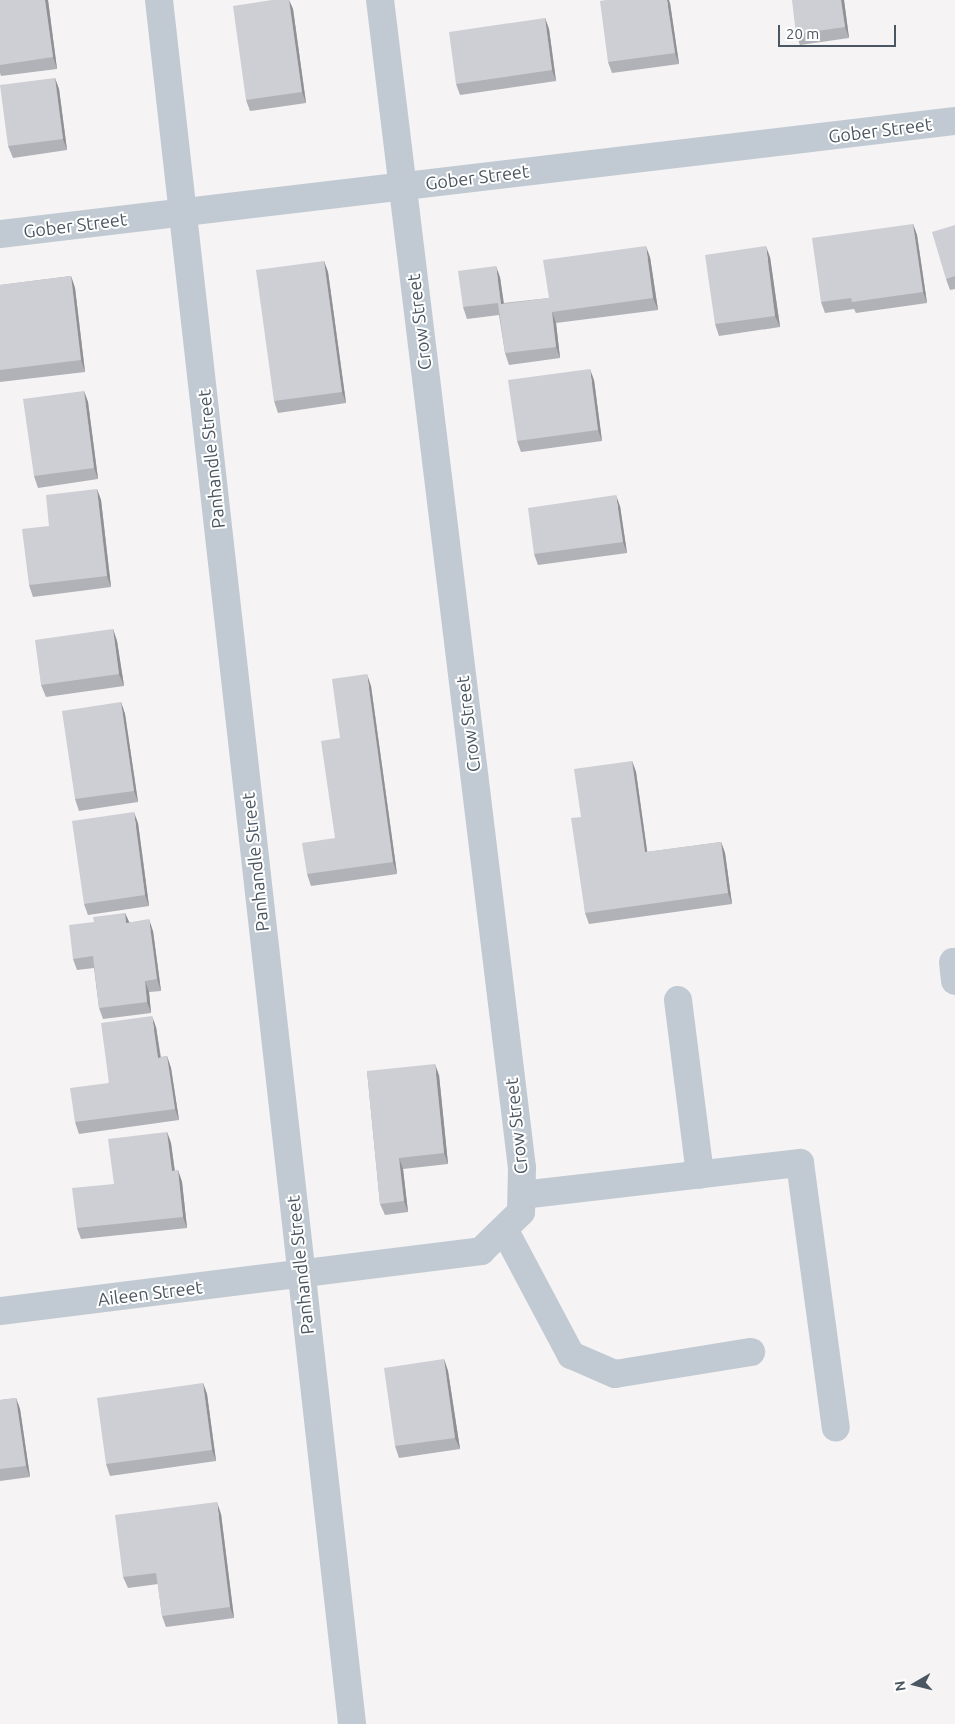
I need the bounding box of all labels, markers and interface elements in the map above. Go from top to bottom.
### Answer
scale bar [780,15,898,47]
text: 20 m [786,25,819,42]
street label: Gober Street [827,113,933,147]
street label: Gober Street [424,160,530,194]
street label: Gober Street [22,208,128,242]
street label: Crow Street [402,273,436,371]
street label: Panhandle Street [193,389,229,529]
street label: Crow Street [451,675,485,773]
street label: Panhandle Street [237,792,273,932]
street label: Crow Street [500,1077,532,1175]
street label: Panhandle Street [282,1195,318,1335]
street label: Aileen Street [96,1276,204,1310]
north arrow [890,1659,940,1709]
text: N [891,1680,909,1692]

